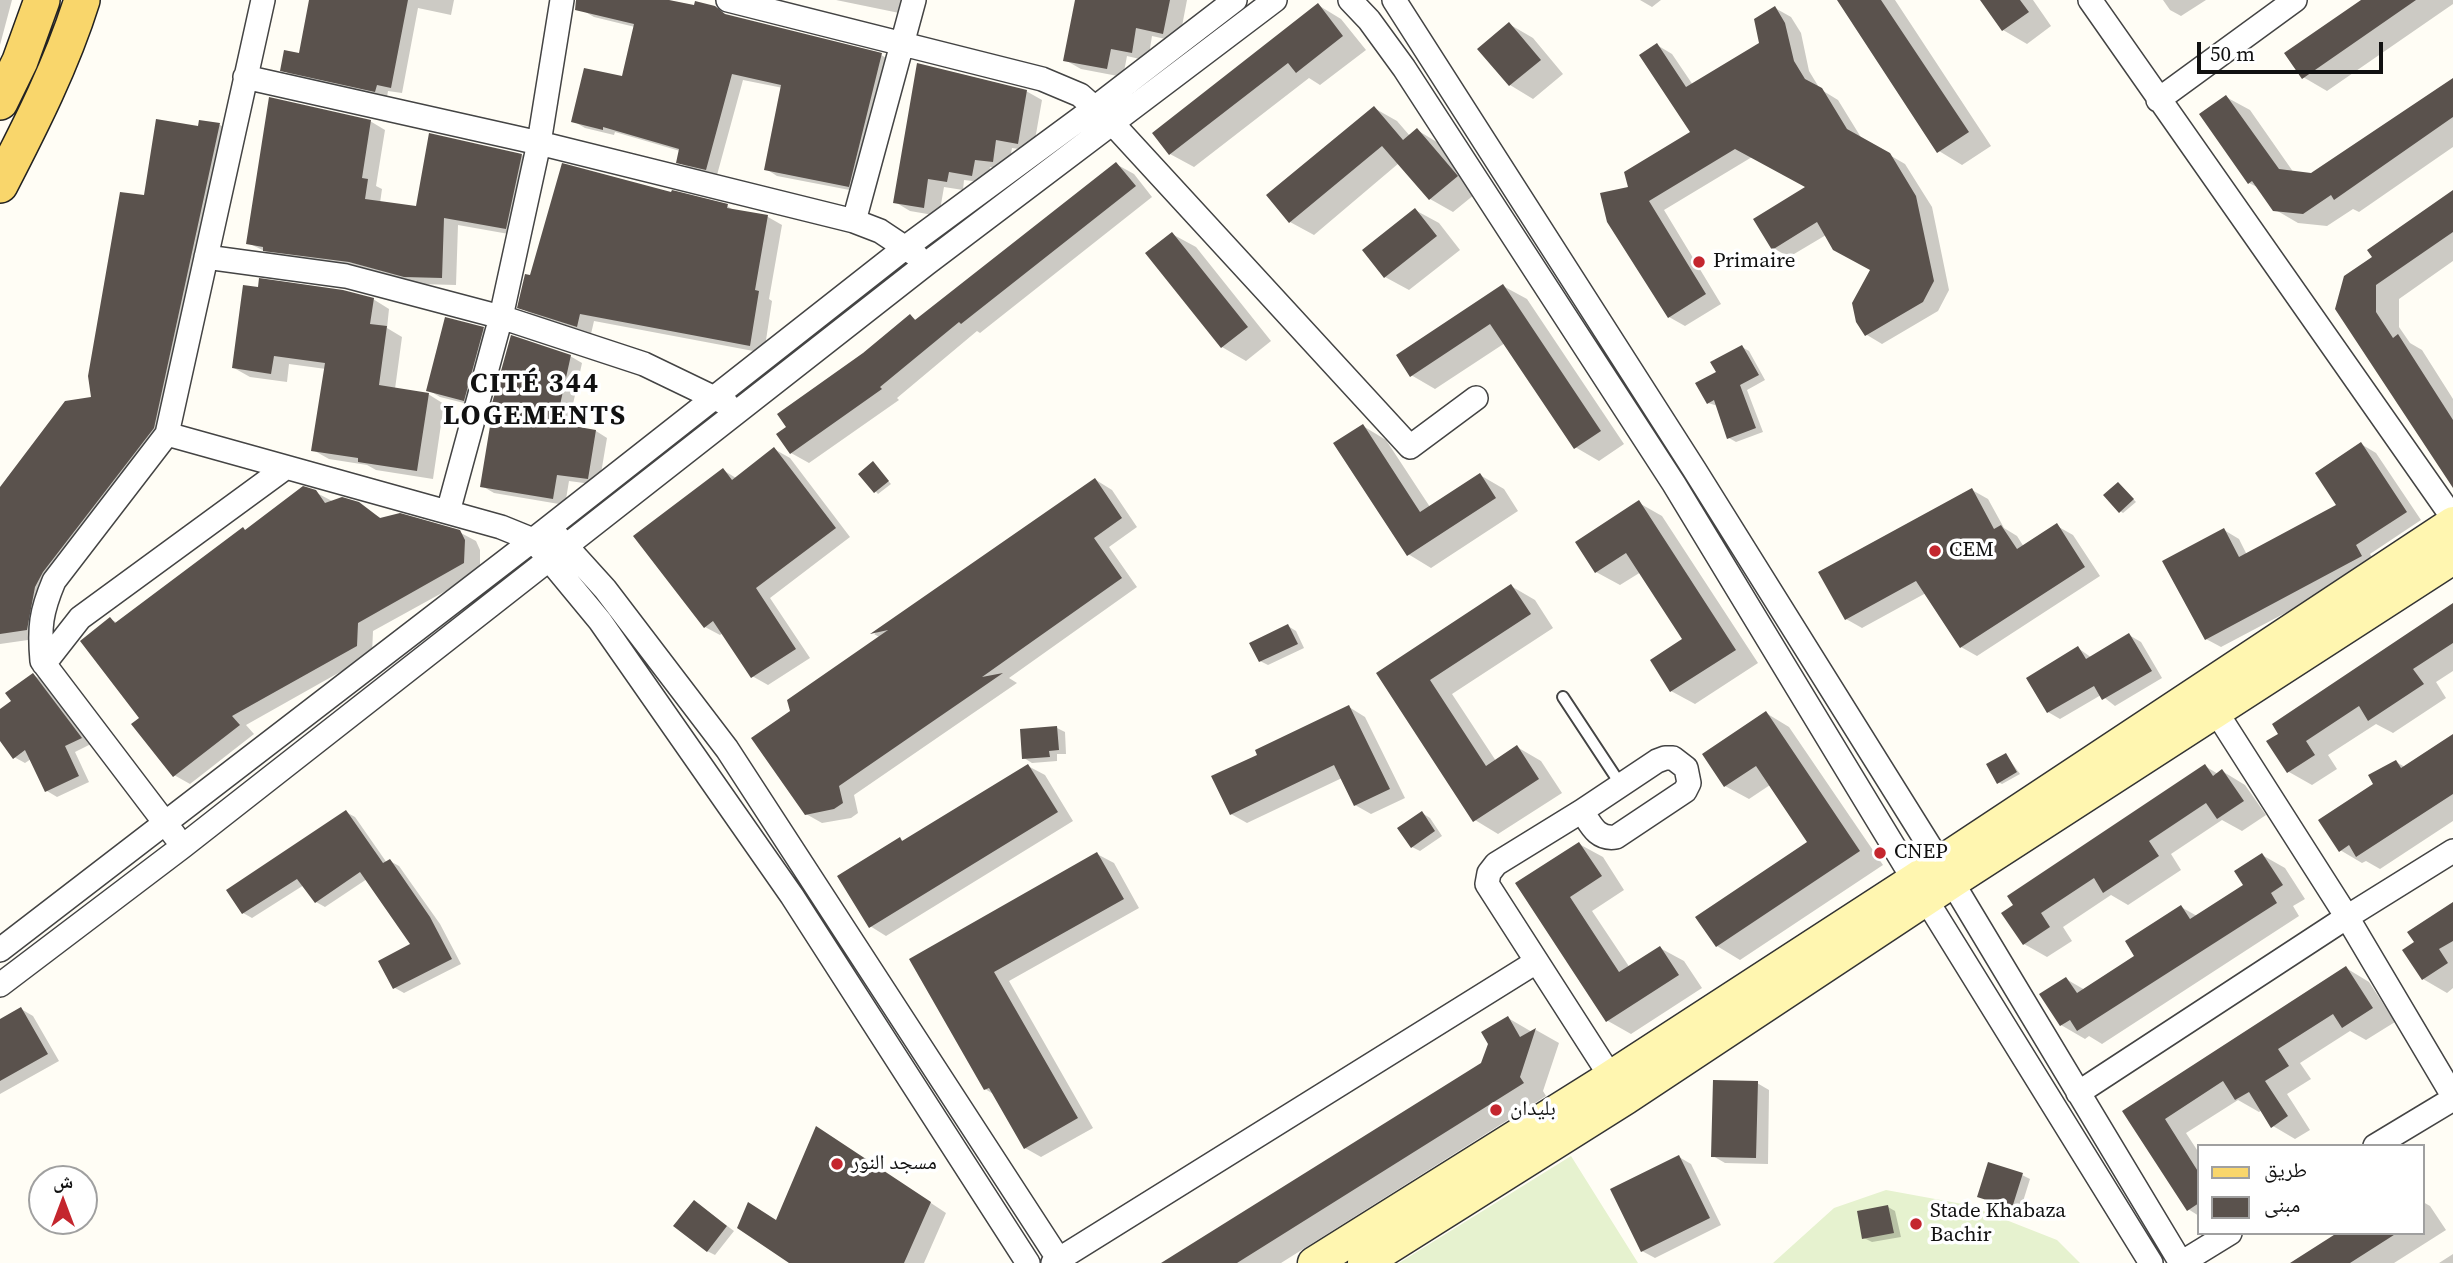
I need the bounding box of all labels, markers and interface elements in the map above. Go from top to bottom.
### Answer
scale bar [2201,28,2386,72]
text: 50 m [2210,39,2255,68]
place label: Primaire [1713,249,1796,275]
marker: Primaire [1691,254,1707,270]
district label: CITÉ 344 LOGEMENTS [444,368,626,434]
place label: CEM [1949,538,1994,564]
marker: CEM [1927,543,1943,559]
place label: CNEP [1894,840,1948,866]
marker: CNEP [1872,845,1888,861]
place label: بليدان [1510,1097,1556,1123]
marker: بليدان [1488,1102,1504,1118]
legend [2198,1144,2425,1235]
place label: مسجد النور [851,1151,937,1177]
text: طريق [2264,1155,2307,1184]
marker: مسجد النور [829,1156,845,1172]
north arrow [28,1165,98,1235]
text: ش [53,1168,73,1194]
text: مبنى [2264,1190,2300,1219]
place label: Stade Khabaza Bachir [1930,1199,2066,1249]
marker: Stade Khabaza Bachir [1908,1216,1924,1232]

